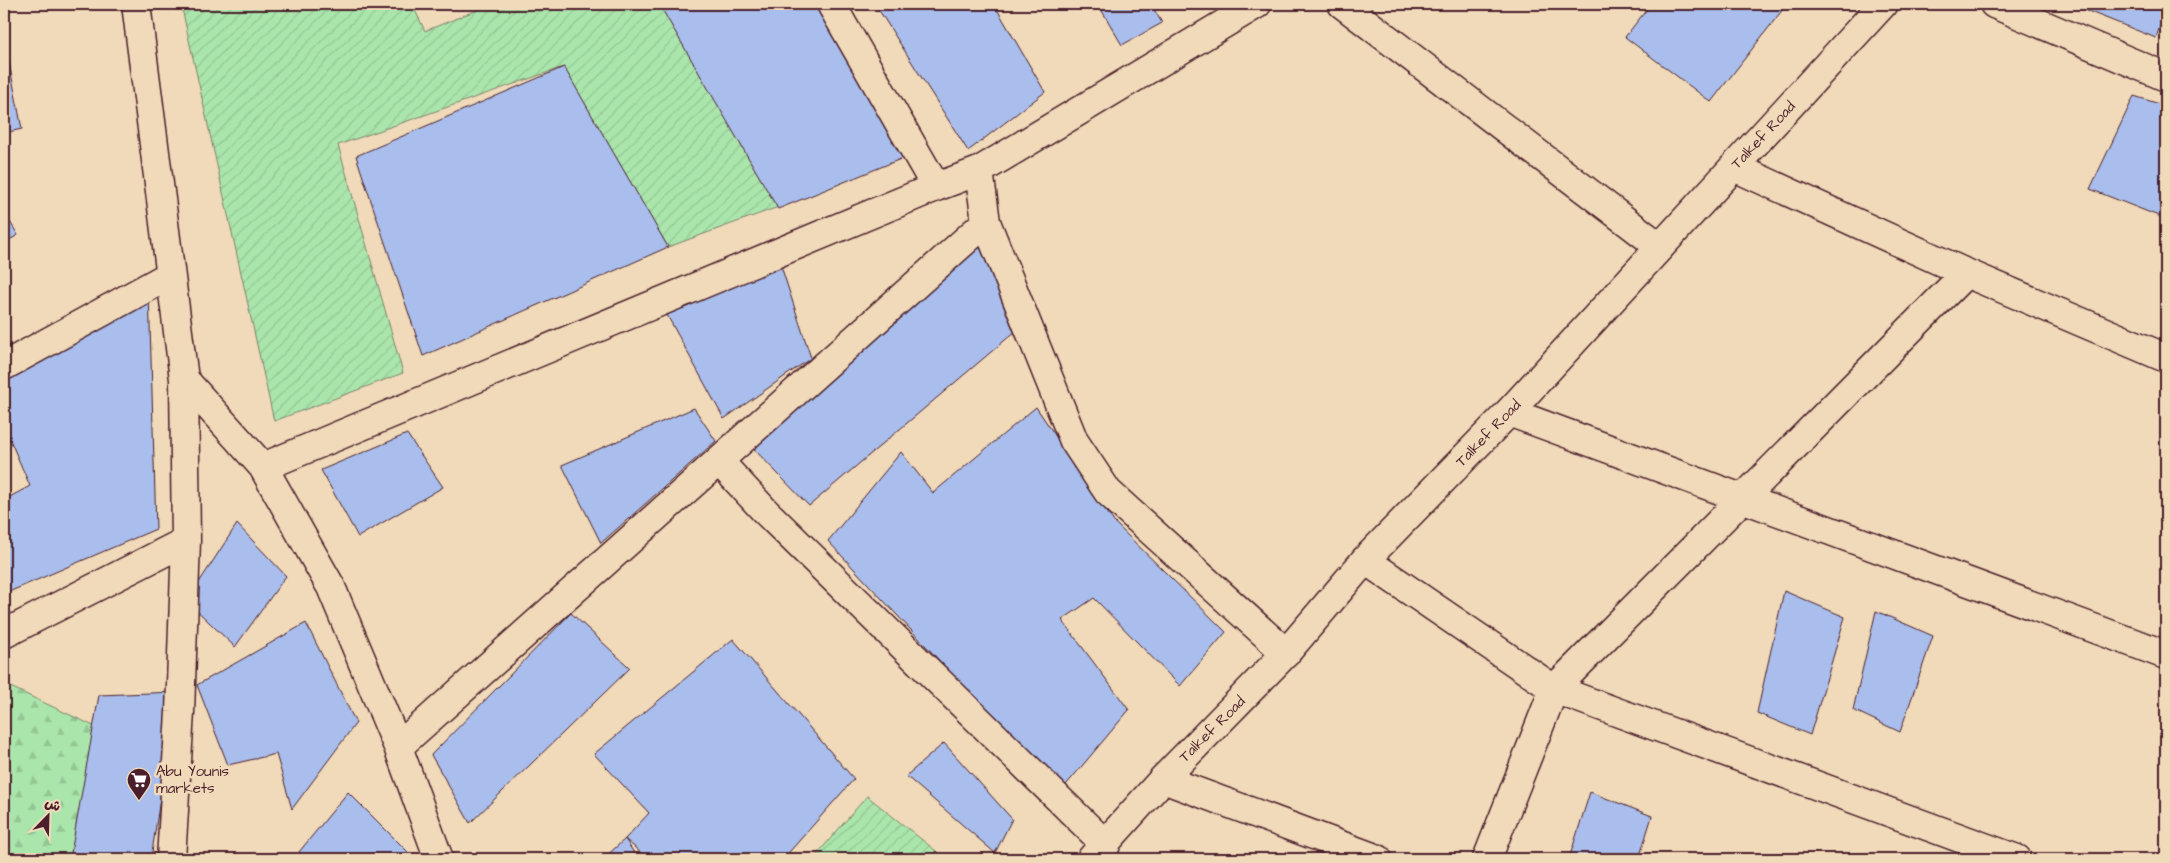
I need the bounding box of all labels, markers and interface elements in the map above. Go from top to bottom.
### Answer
street label: Talkef Road [1726,96,1801,174]
street label: Talkef Road [1451,395,1526,472]
street label: Talkef Road [1175,691,1250,767]
place label: Abu Younis markets [156,761,229,799]
supermarket icon: Abu Younis markets [126,767,152,801]
north arrow [22,790,72,840]
text: ش [42,793,64,817]

